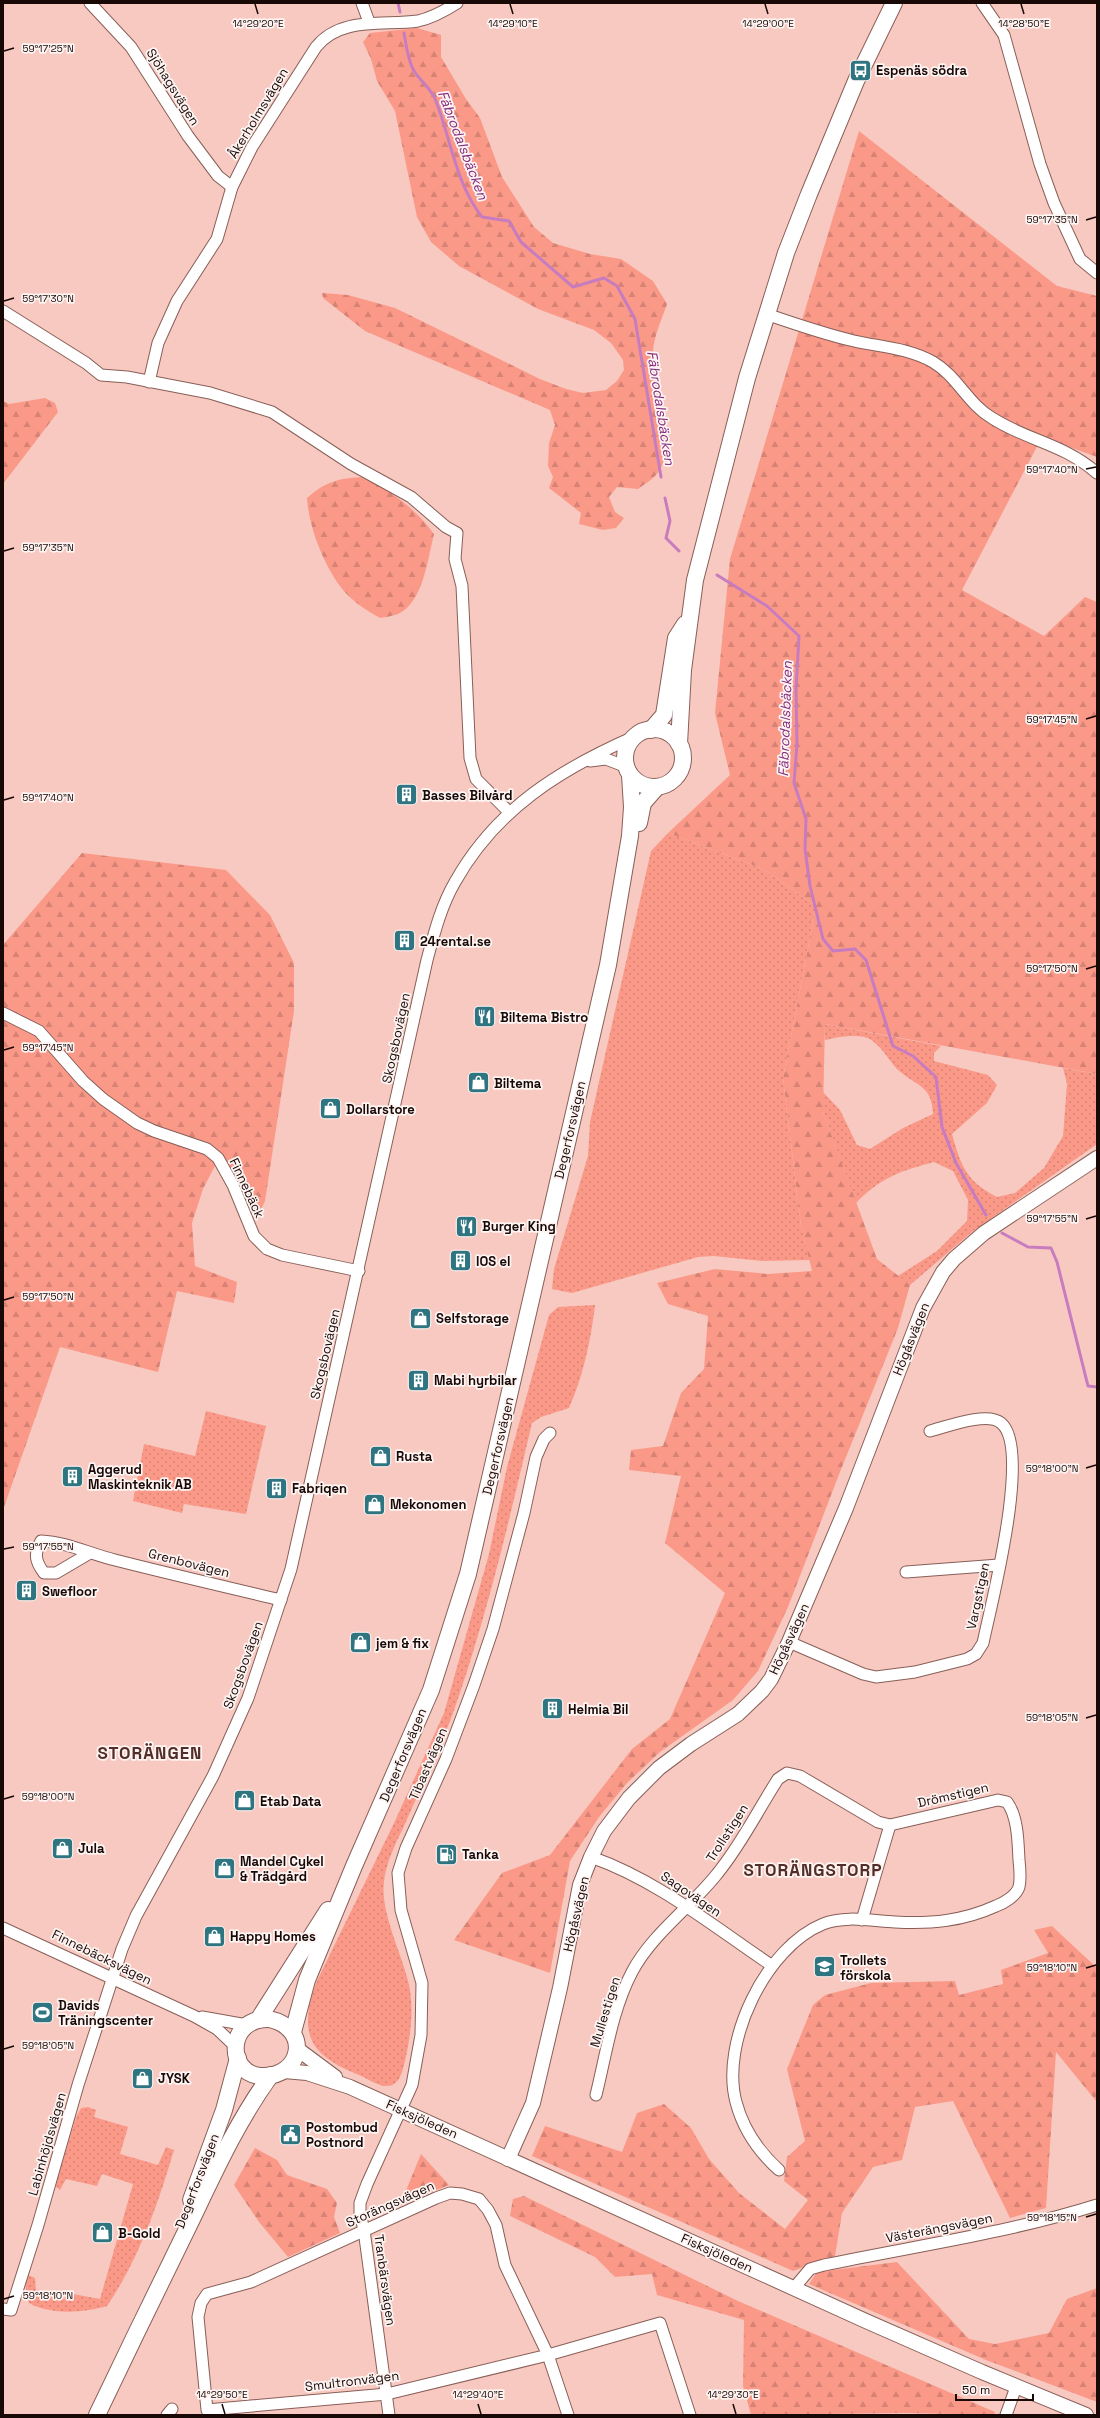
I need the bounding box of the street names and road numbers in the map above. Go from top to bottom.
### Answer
street label: Sjöhagsvägen [143,45,203,129]
street label: Åkerholmsvägen [224,65,292,161]
street label: Skogsbovägen [378,991,414,1085]
street label: Degerforsvägen [550,1079,590,1181]
street label: Finnebäck [226,1155,268,1221]
street label: Högåsvägen [889,1300,933,1378]
street label: Skogsbovägen [306,1307,344,1401]
street label: Degerforsvägen [478,1395,518,1497]
street label: Grenbovägen [147,1545,231,1581]
street label: Vargstigen [963,1561,993,1631]
street label: Högåsvägen [765,1600,813,1678]
street label: Skogsbovägen [219,1619,267,1711]
street label: Degerforsvägen [376,1706,430,1804]
street label: Tibastvägen [405,1725,451,1803]
street label: Drömstigen [916,1779,990,1811]
street label: Trollstigen [702,1801,752,1865]
street label: Sagovägen [657,1868,725,1920]
street label: Högåsvägen [559,1875,593,1953]
street label: Finnebäcksvägen [49,1926,155,1988]
street label: Mullestigen [586,1975,624,2049]
street label: Labinhöjdsvägen [24,2091,70,2197]
street label: Fisksjöleden [383,2096,461,2142]
street label: Degerforsvägen [171,2131,223,2231]
street label: Storängsvägen [343,2177,437,2231]
street label: Västerängsvägen [884,2209,994,2247]
street label: Fisksjöleden [678,2230,756,2276]
street label: Tranbärsvägen [370,2233,400,2327]
street label: Smultronvägen [304,2367,400,2395]

